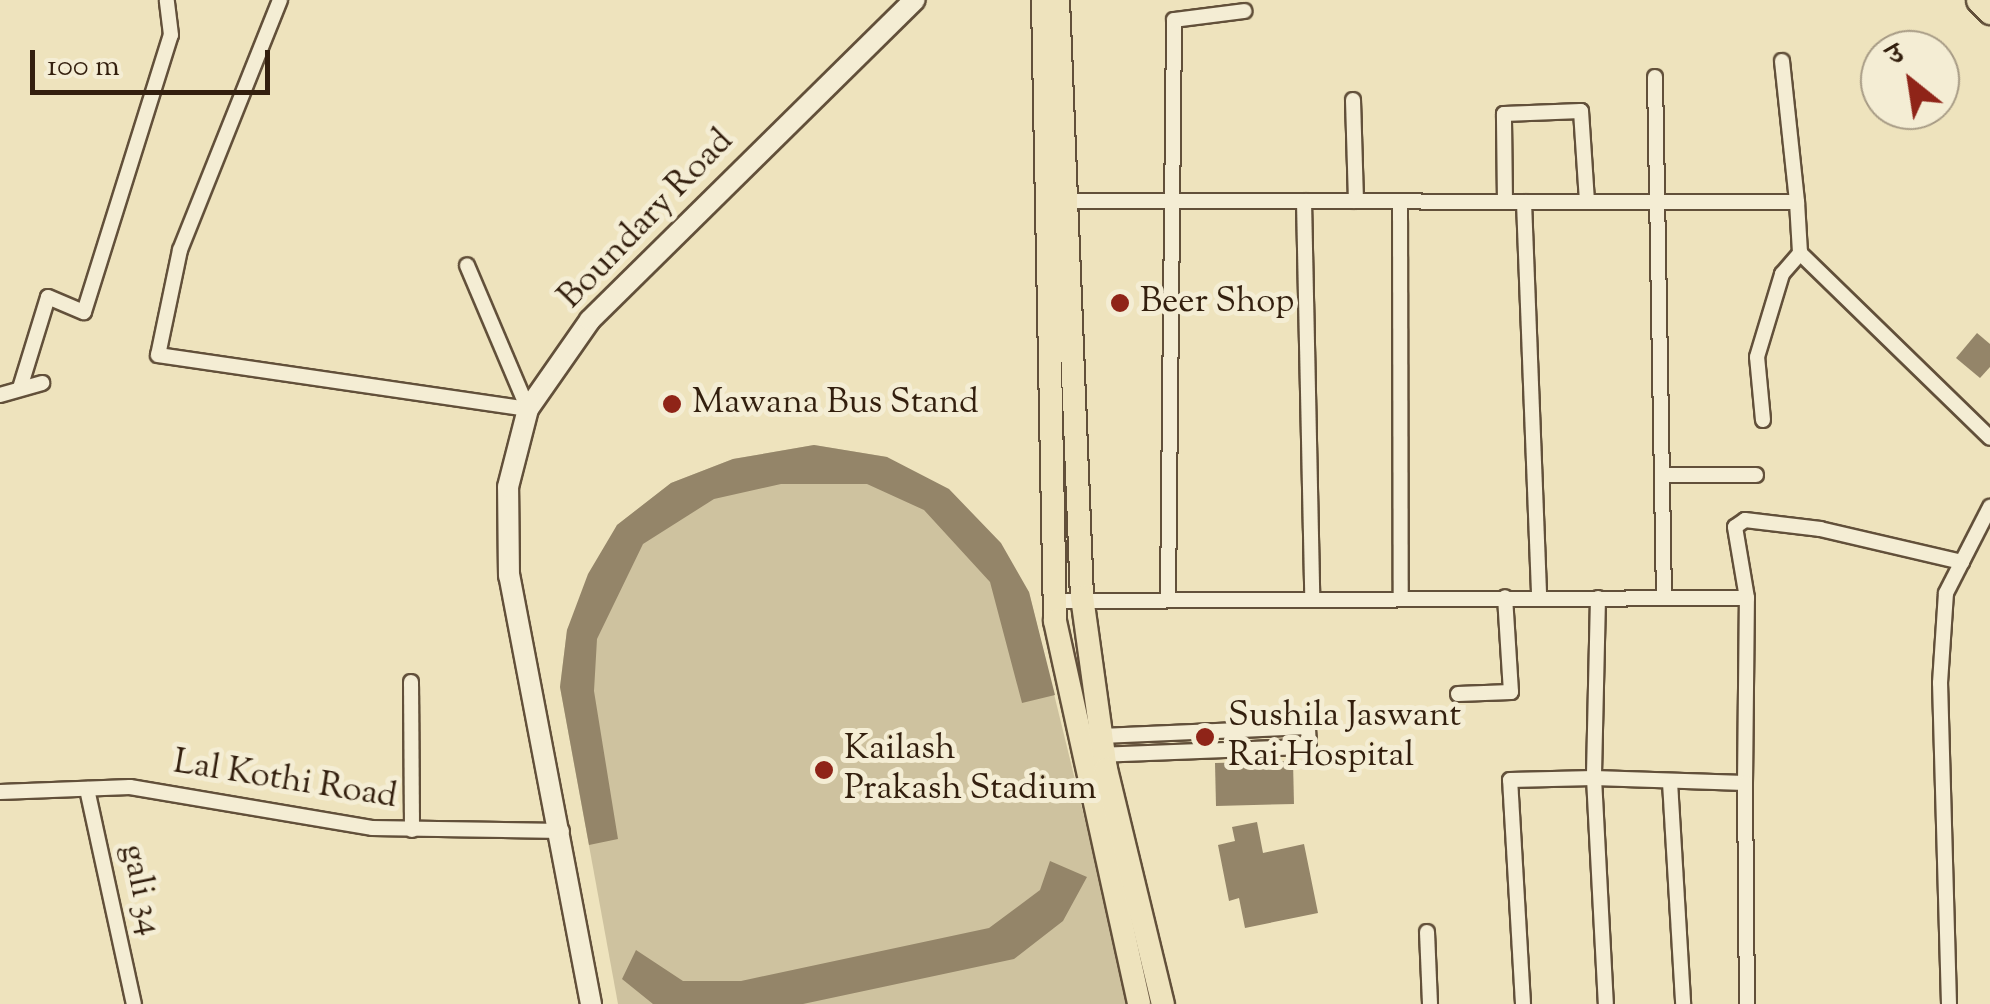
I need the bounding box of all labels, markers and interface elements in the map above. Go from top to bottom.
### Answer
scale bar [35,30,275,92]
north arrow [1860,30,1960,130]
text: उ [1880,35,1912,77]
text: 100 m [47,46,120,89]
street label: Boundary Road [551,121,743,319]
place label: Beer Shop [1140,282,1295,324]
marker: Beer Shop [1109,292,1131,314]
place label: Mawana Bus Stand [692,383,979,425]
marker: Mawana Bus Stand [661,393,683,415]
place label: Sushila Jaswant Rai Hospital [1228,696,1461,778]
marker: Sushila Jaswant Rai Hospital [1192,724,1218,750]
place label: Kailash Prakash Stadium [844,729,1097,811]
street label: Lal Kothi Road [170,743,400,819]
marker: Kailash Prakash Stadium [813,759,835,781]
street label: gali 34 [110,841,170,939]

